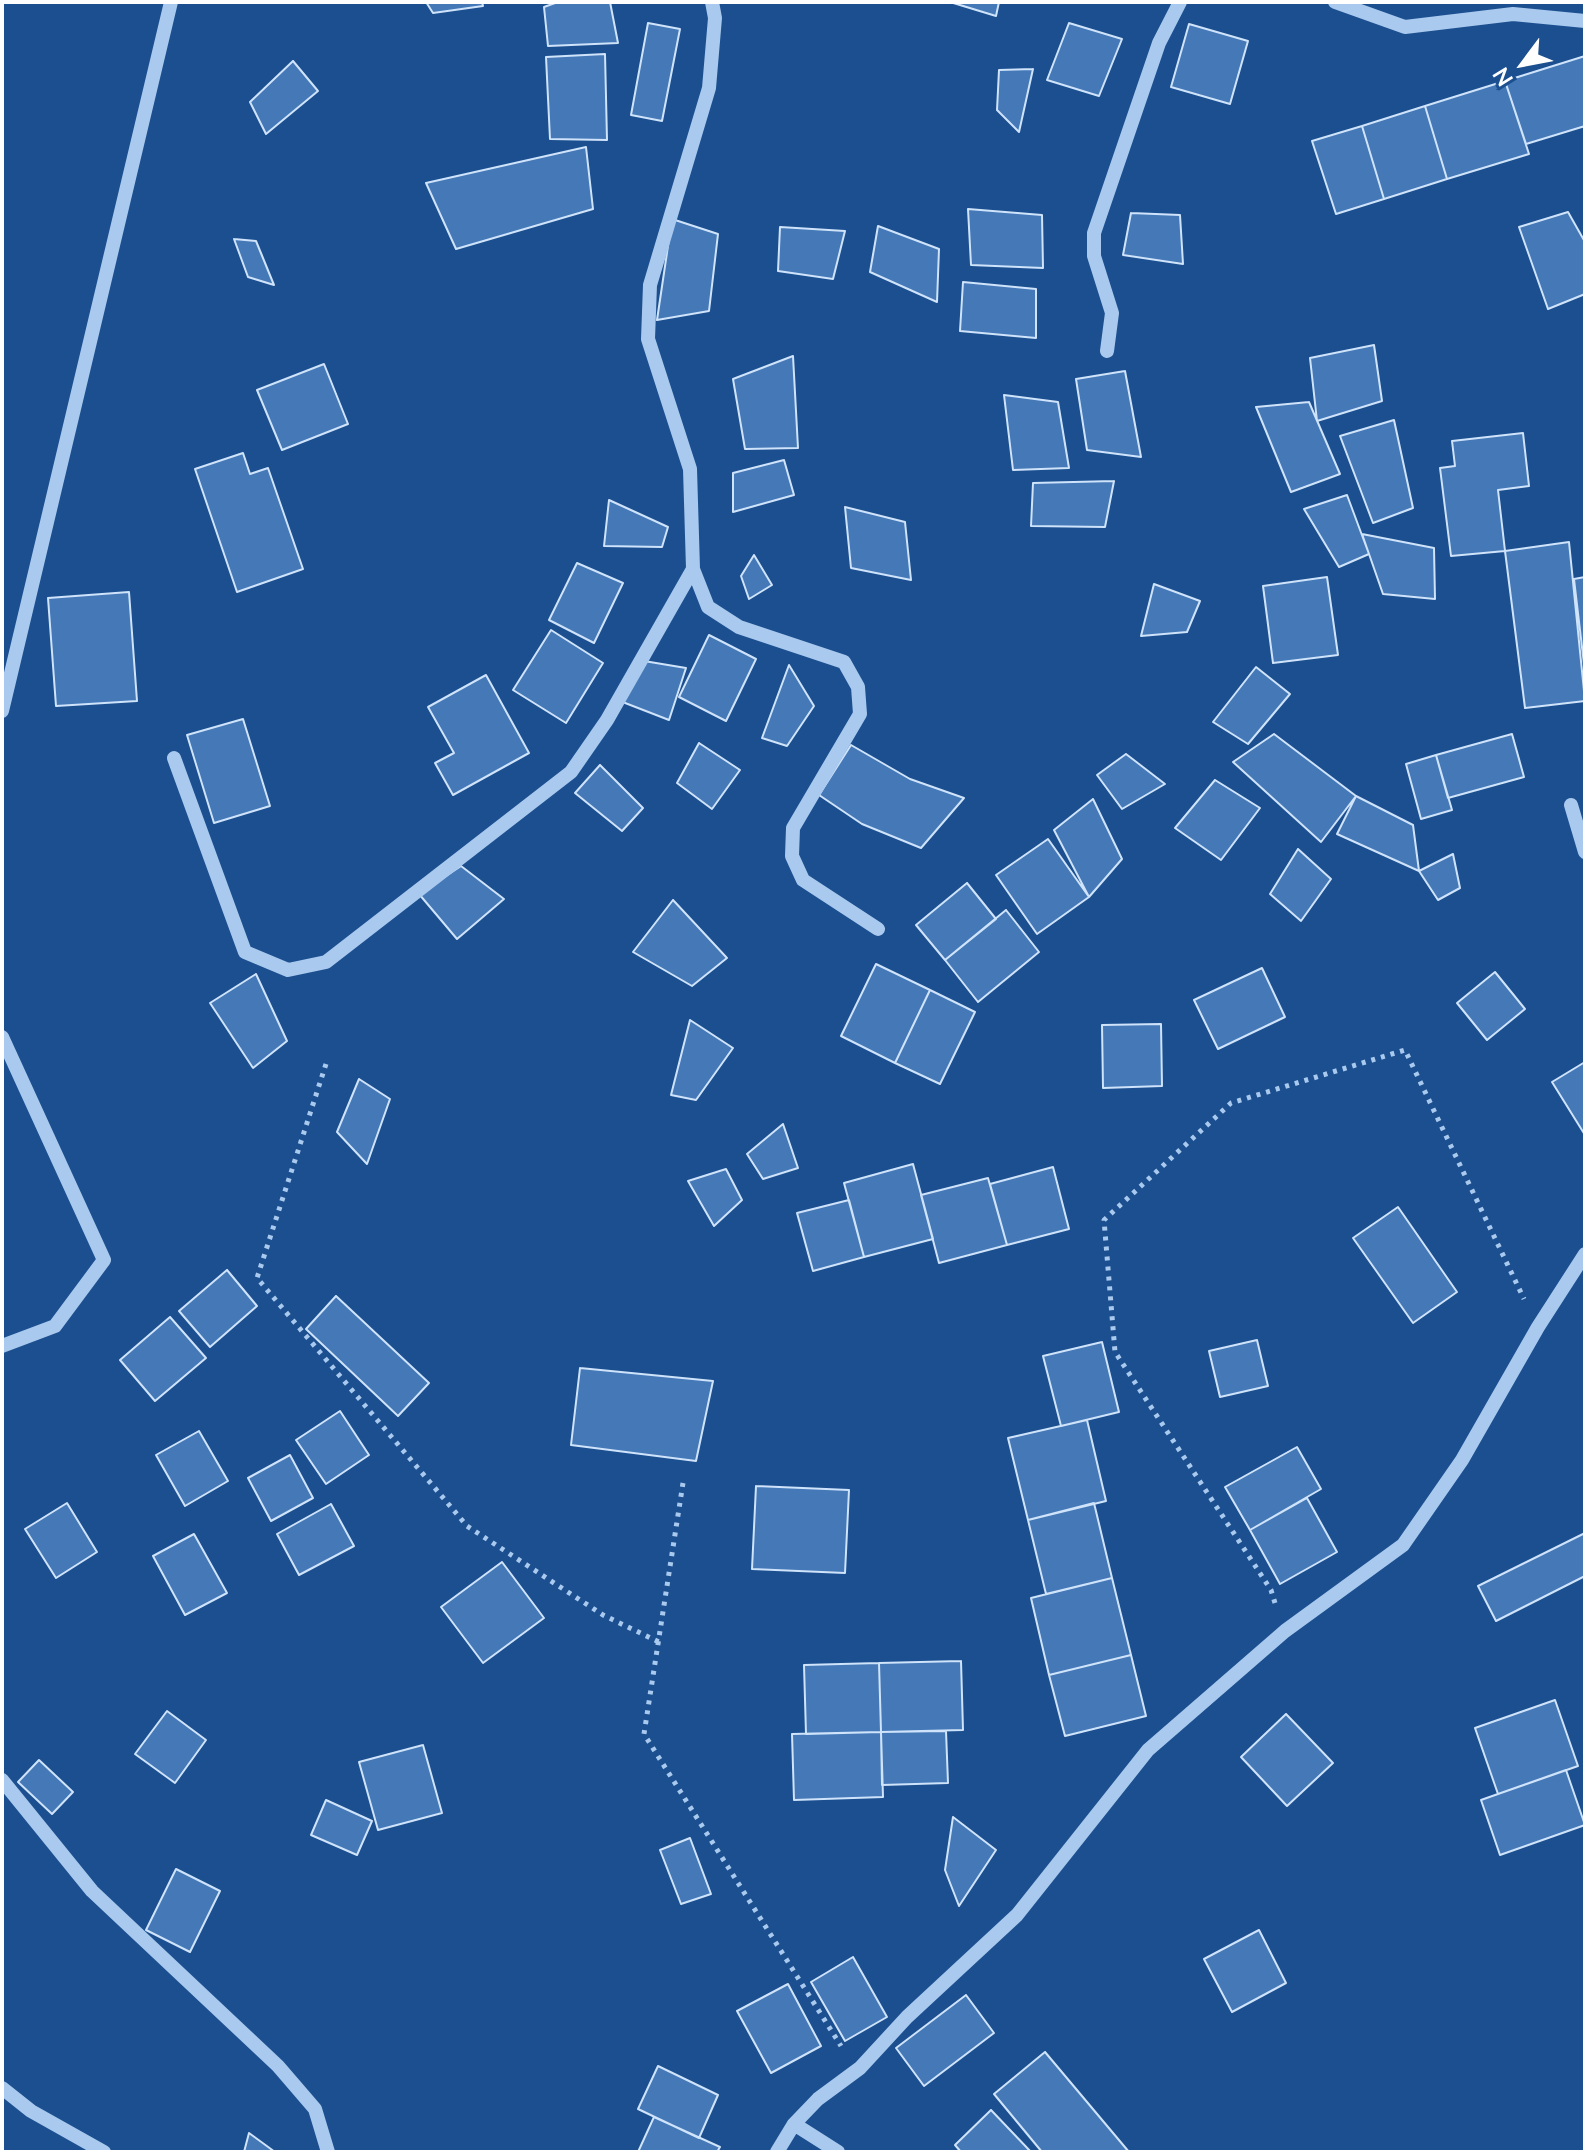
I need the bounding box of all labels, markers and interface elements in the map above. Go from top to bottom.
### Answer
north arrow [1483,24,1563,104]
text: N [1486,63,1518,91]

